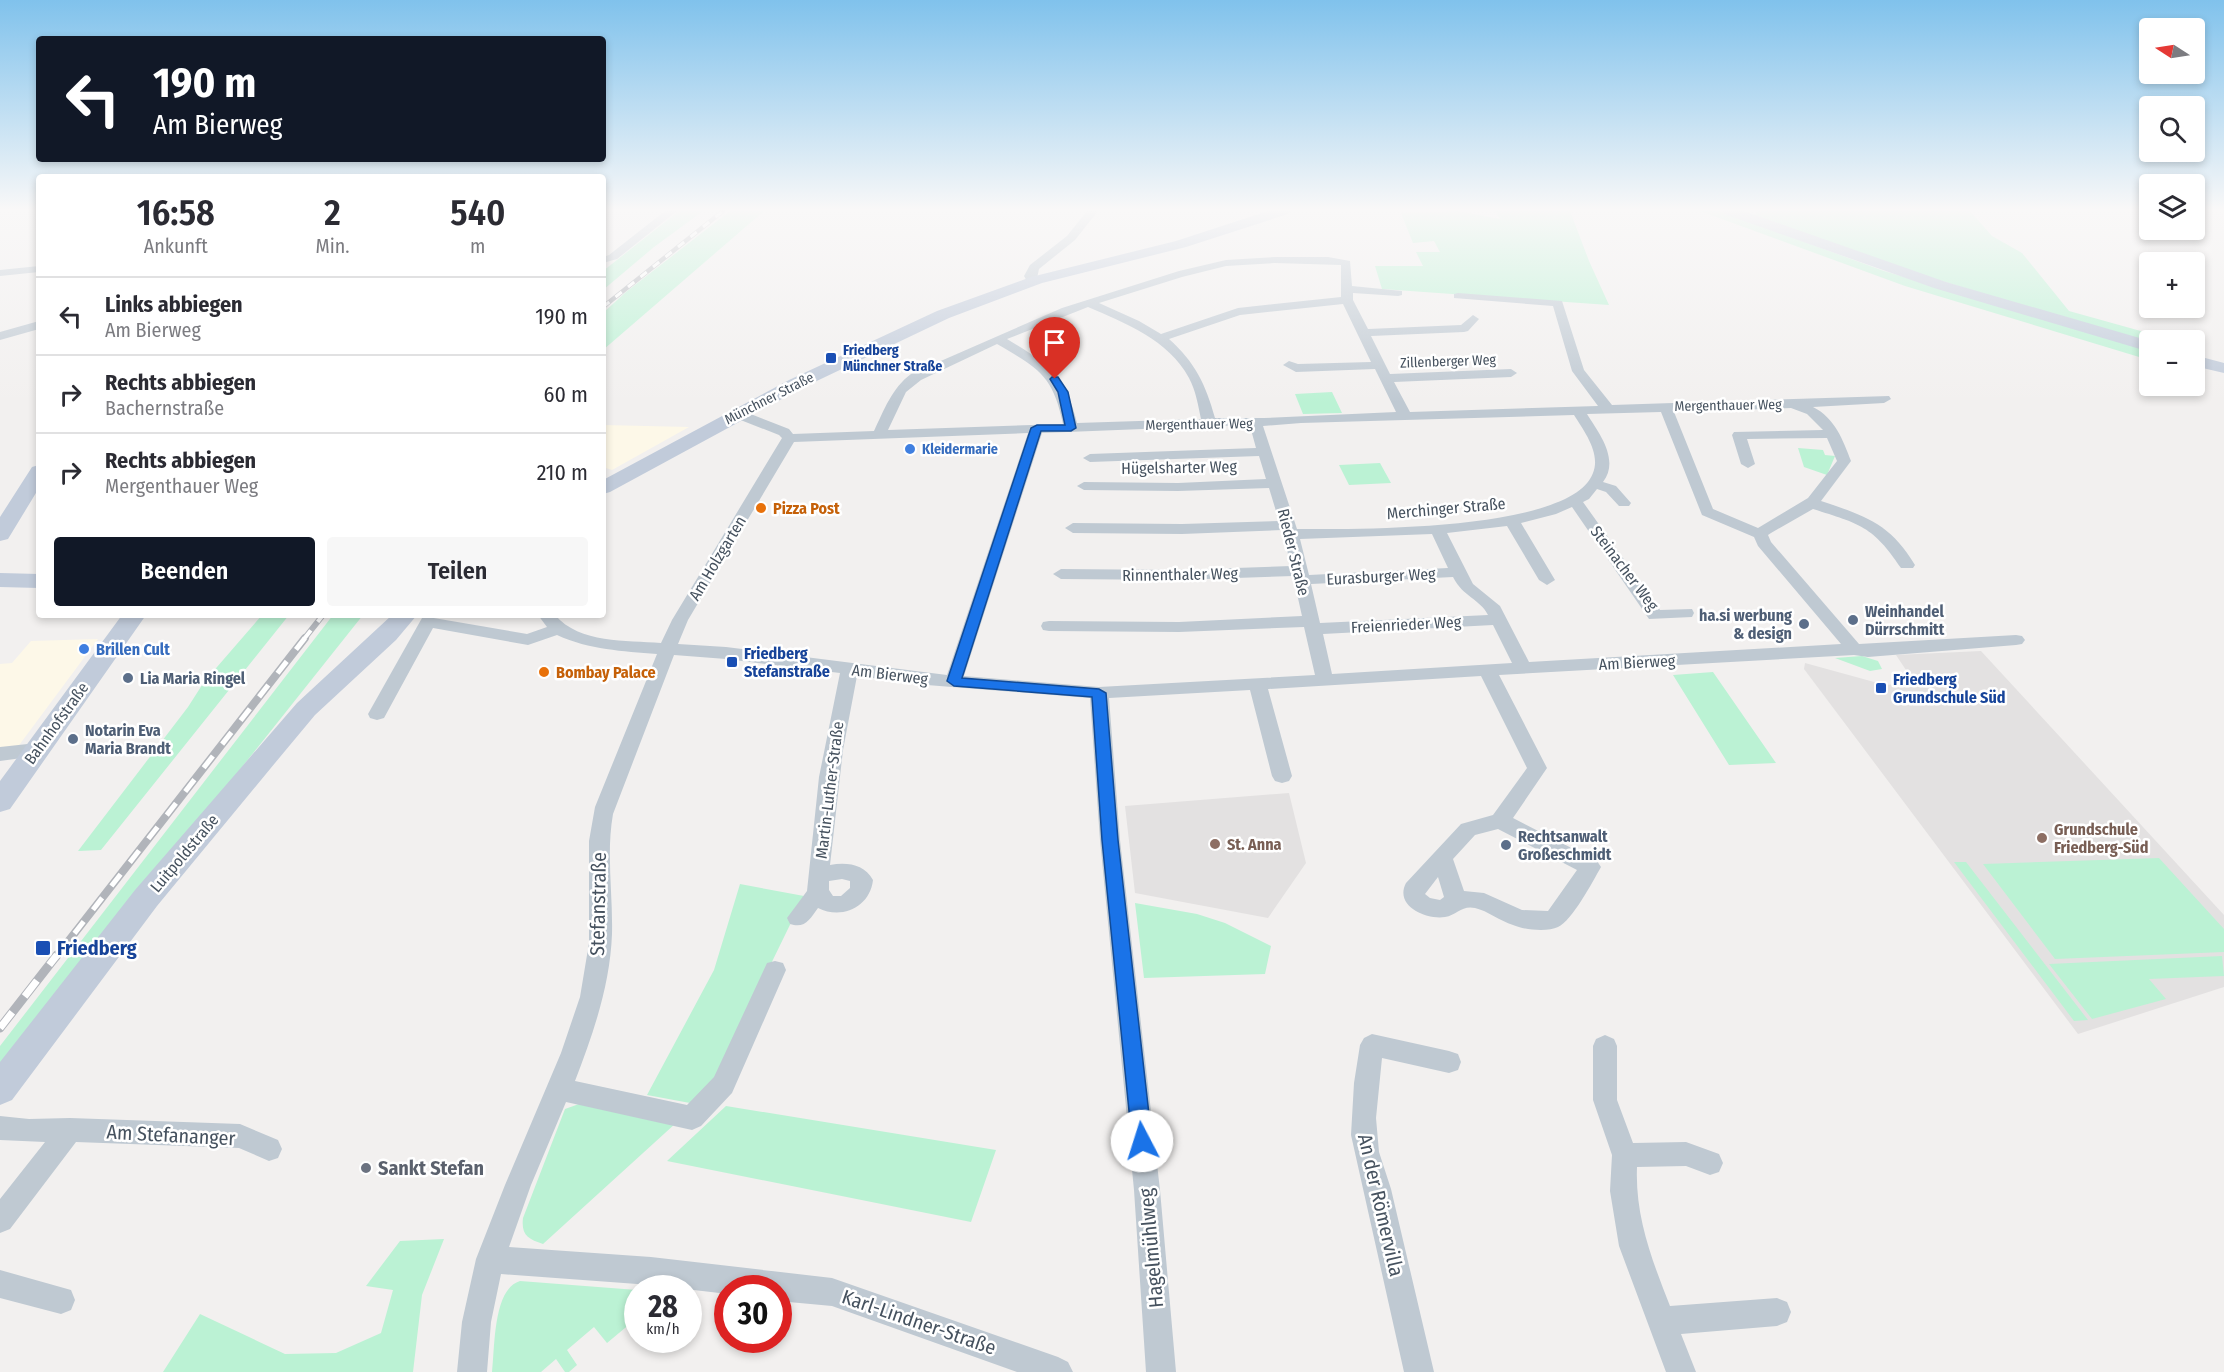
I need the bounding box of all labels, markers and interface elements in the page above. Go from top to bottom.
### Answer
north arrow [2139,18,2205,84]
map controls [2139,18,2205,396]
text: 190 m [153,58,256,108]
icon: left [54,60,132,138]
button: search [2139,96,2205,162]
text: Am Bierweg [153,109,282,141]
button: layers [2139,174,2205,240]
text: 16:58 [137,191,215,235]
text: 2 [324,191,341,235]
text: 540 [450,191,505,235]
text: Ankunft [144,234,208,258]
text: Min. [316,234,350,258]
text: m [470,234,485,258]
button: + [2139,252,2205,318]
text: Links abbiegen [105,291,243,318]
icon: left [54,300,87,333]
text: 190 m [535,303,588,330]
pin [1029,317,1080,379]
text: Am Bierweg [105,318,201,342]
icon: arrive [1038,326,1071,359]
button: − [2139,330,2205,396]
place label: Friedberg Münchner Straße [843,342,942,375]
marker: Friedberg Münchner Straße [824,351,838,365]
street label: Zillenberger Weg [1400,351,1497,372]
text: Rechts abbiegen [105,369,256,396]
street label: Münchner Straße [722,369,817,428]
icon: right [54,378,87,411]
text: 60 m [544,381,588,408]
text: Bachernstraße [105,396,224,420]
street label: Mergenthauer Weg [1674,396,1782,415]
street label: Mergenthauer Weg [1145,415,1253,434]
place label: Kleidermarie [922,441,998,458]
marker: Kleidermarie [903,442,917,456]
text: Rechts abbiegen [105,447,256,474]
icon: right [54,456,87,489]
street label: Hügelsharter Weg [1121,457,1237,478]
text: 210 m [537,459,588,486]
text: Mergenthauer Weg [105,474,258,498]
street label: Merchinger Straße [1386,494,1506,523]
place label: Pizza Post [773,499,840,518]
marker: Pizza Post [754,501,768,515]
street label: Rieder Straße [1274,507,1314,598]
street label: Am Holzgarten [685,513,750,604]
street label: Steinacher Weg [1587,522,1663,615]
button: Beenden [54,537,315,606]
button: Teilen [327,537,588,606]
street label: Rinnenthaler Weg [1122,564,1239,585]
street label: Eurasburger Weg [1326,564,1437,589]
place label: Weinhandel Dürrschmitt [1865,602,1945,639]
place label: ha.si werbung & design [1699,606,1792,643]
street label: Freienrieder Weg [1350,612,1462,637]
marker: Weinhandel Dürrschmitt [1846,613,1860,627]
marker: ha.si werbung & design [1797,617,1811,631]
place label: Brillen Cult [96,640,170,659]
marker: Brillen Cult [77,642,91,656]
place label: Friedberg Stefanstraße [744,644,830,681]
street label: Am Bierweg [1598,651,1676,674]
marker: Friedberg Stefanstraße [725,655,739,669]
street label: Am Bierweg [851,660,930,689]
place label: Bombay Palace [556,663,656,682]
marker: Bombay Palace [537,665,551,679]
place label: Lia Maria Ringel [140,669,246,688]
place label: Friedberg Grundschule Süd [1893,670,2005,707]
marker: Lia Maria Ringel [121,671,135,685]
street label: Bahnhofstraße [20,679,93,768]
marker: Friedberg Grundschule Süd [1874,681,1888,695]
street label: Martin-Luther-Straße [812,720,847,860]
place label: Notarin Eva Maria Brandt [85,721,171,758]
marker: Notarin Eva Maria Brandt [66,732,80,746]
street label: Luitpoldstraße [146,811,222,896]
place label: Grundschule Friedberg-Süd [2054,820,2148,857]
place label: Rechtsanwalt Großeschmidt [1518,827,1612,864]
marker: Grundschule Friedberg-Süd [2035,831,2049,845]
place label: St. Anna [1227,835,1282,854]
marker: St. Anna [1208,837,1222,851]
marker: Rechtsanwalt Großeschmidt [1499,838,1513,852]
street label: Stefanstraße [585,852,611,956]
place label: Friedberg [57,936,137,960]
marker: Friedberg [34,939,52,957]
position arrow [1110,1109,1174,1173]
street label: Am Stefananger [106,1120,236,1150]
street label: An der Römervilla [1353,1131,1409,1279]
place label: Sankt Stefan [378,1156,484,1180]
marker: Sankt Stefan [359,1161,373,1175]
street label: Hagelmühlweg [1134,1187,1168,1309]
speed limit sign: 30 [714,1275,792,1353]
street label: Karl-Lindner-Straße [839,1284,999,1360]
text: 28 [648,1289,678,1325]
text: km/h [646,1320,680,1338]

